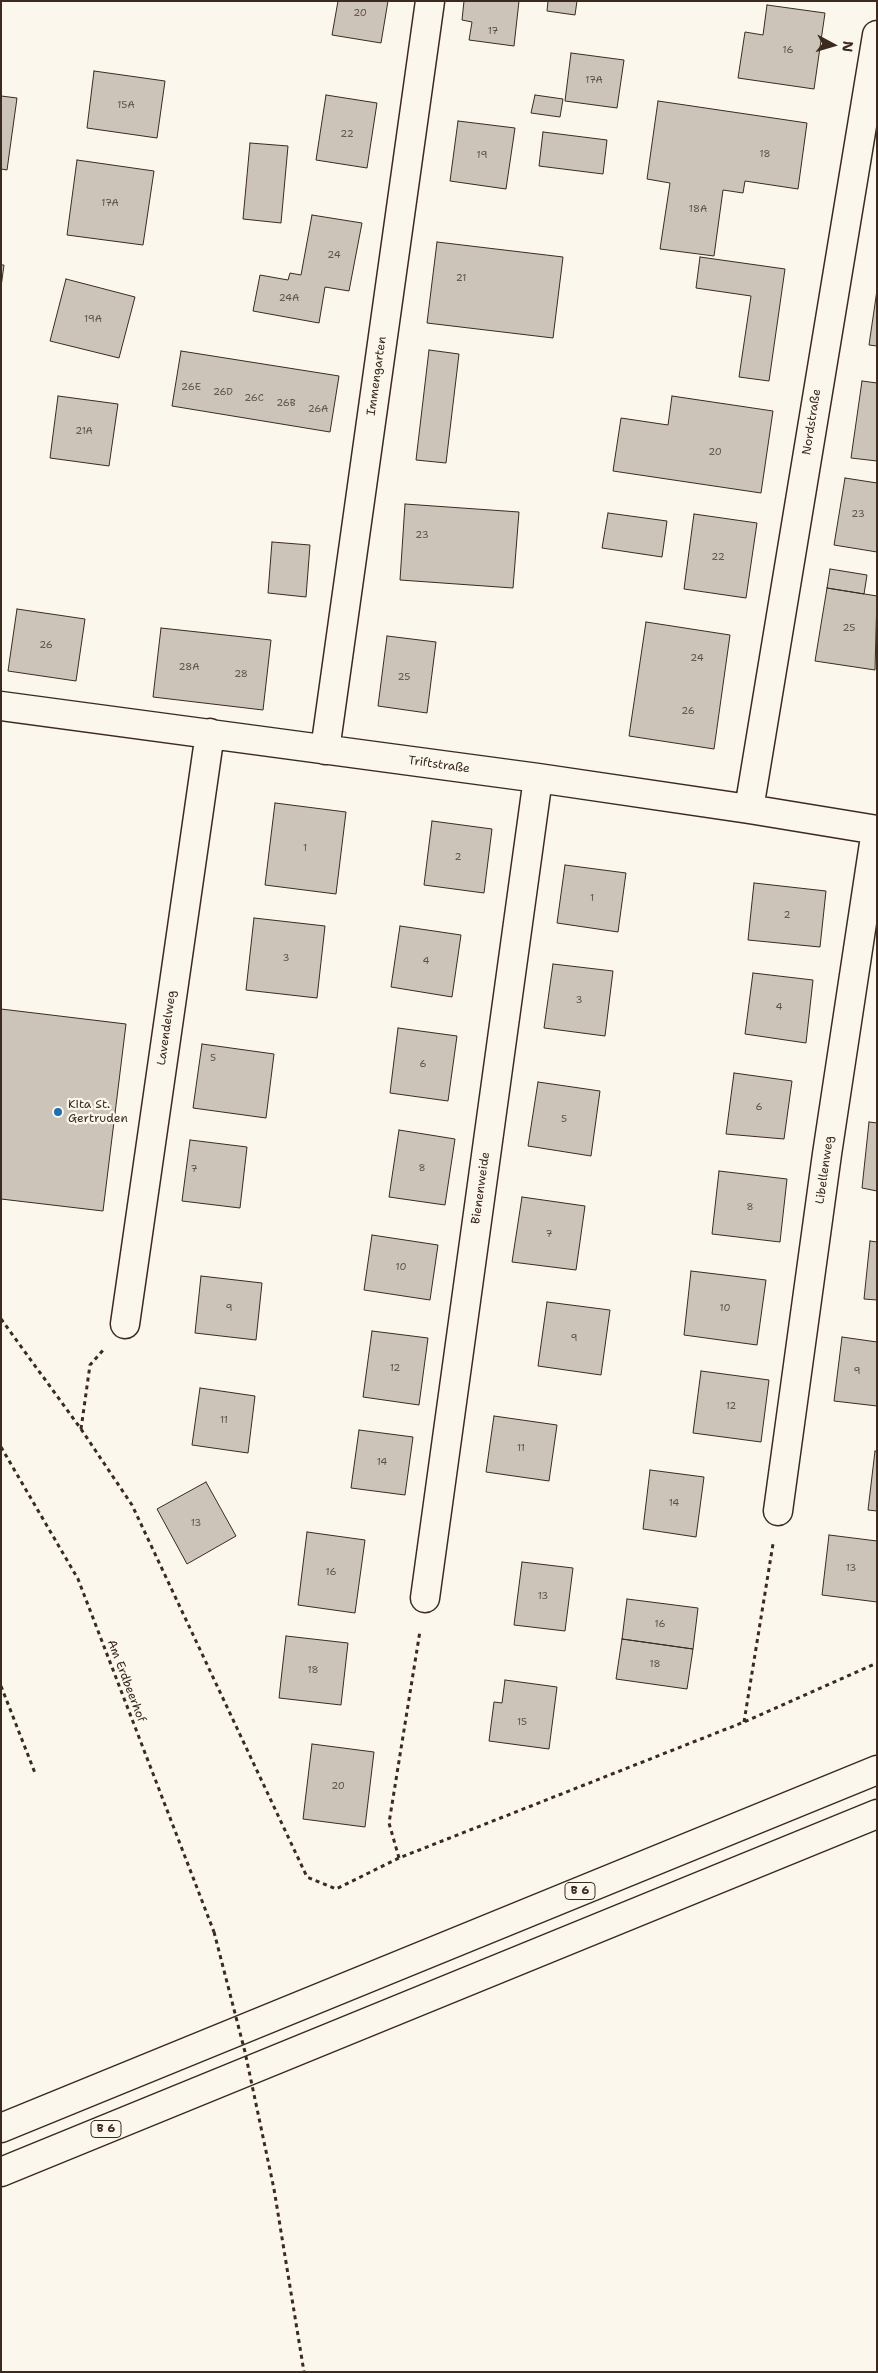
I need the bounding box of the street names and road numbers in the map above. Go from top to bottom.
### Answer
street label: Immengarten [364,336,390,416]
street label: Nordstraße [800,388,824,456]
street label: Triftstraße [407,754,471,776]
street label: Lavendelweg [155,990,179,1066]
street label: Libellenweg [813,1135,837,1205]
street label: Bienenweide [469,1151,493,1225]
street label: Am Erdbeerhof [104,1638,148,1724]
road number: B 6 [565,1882,595,1900]
road number: B 6 [91,2120,121,2138]

